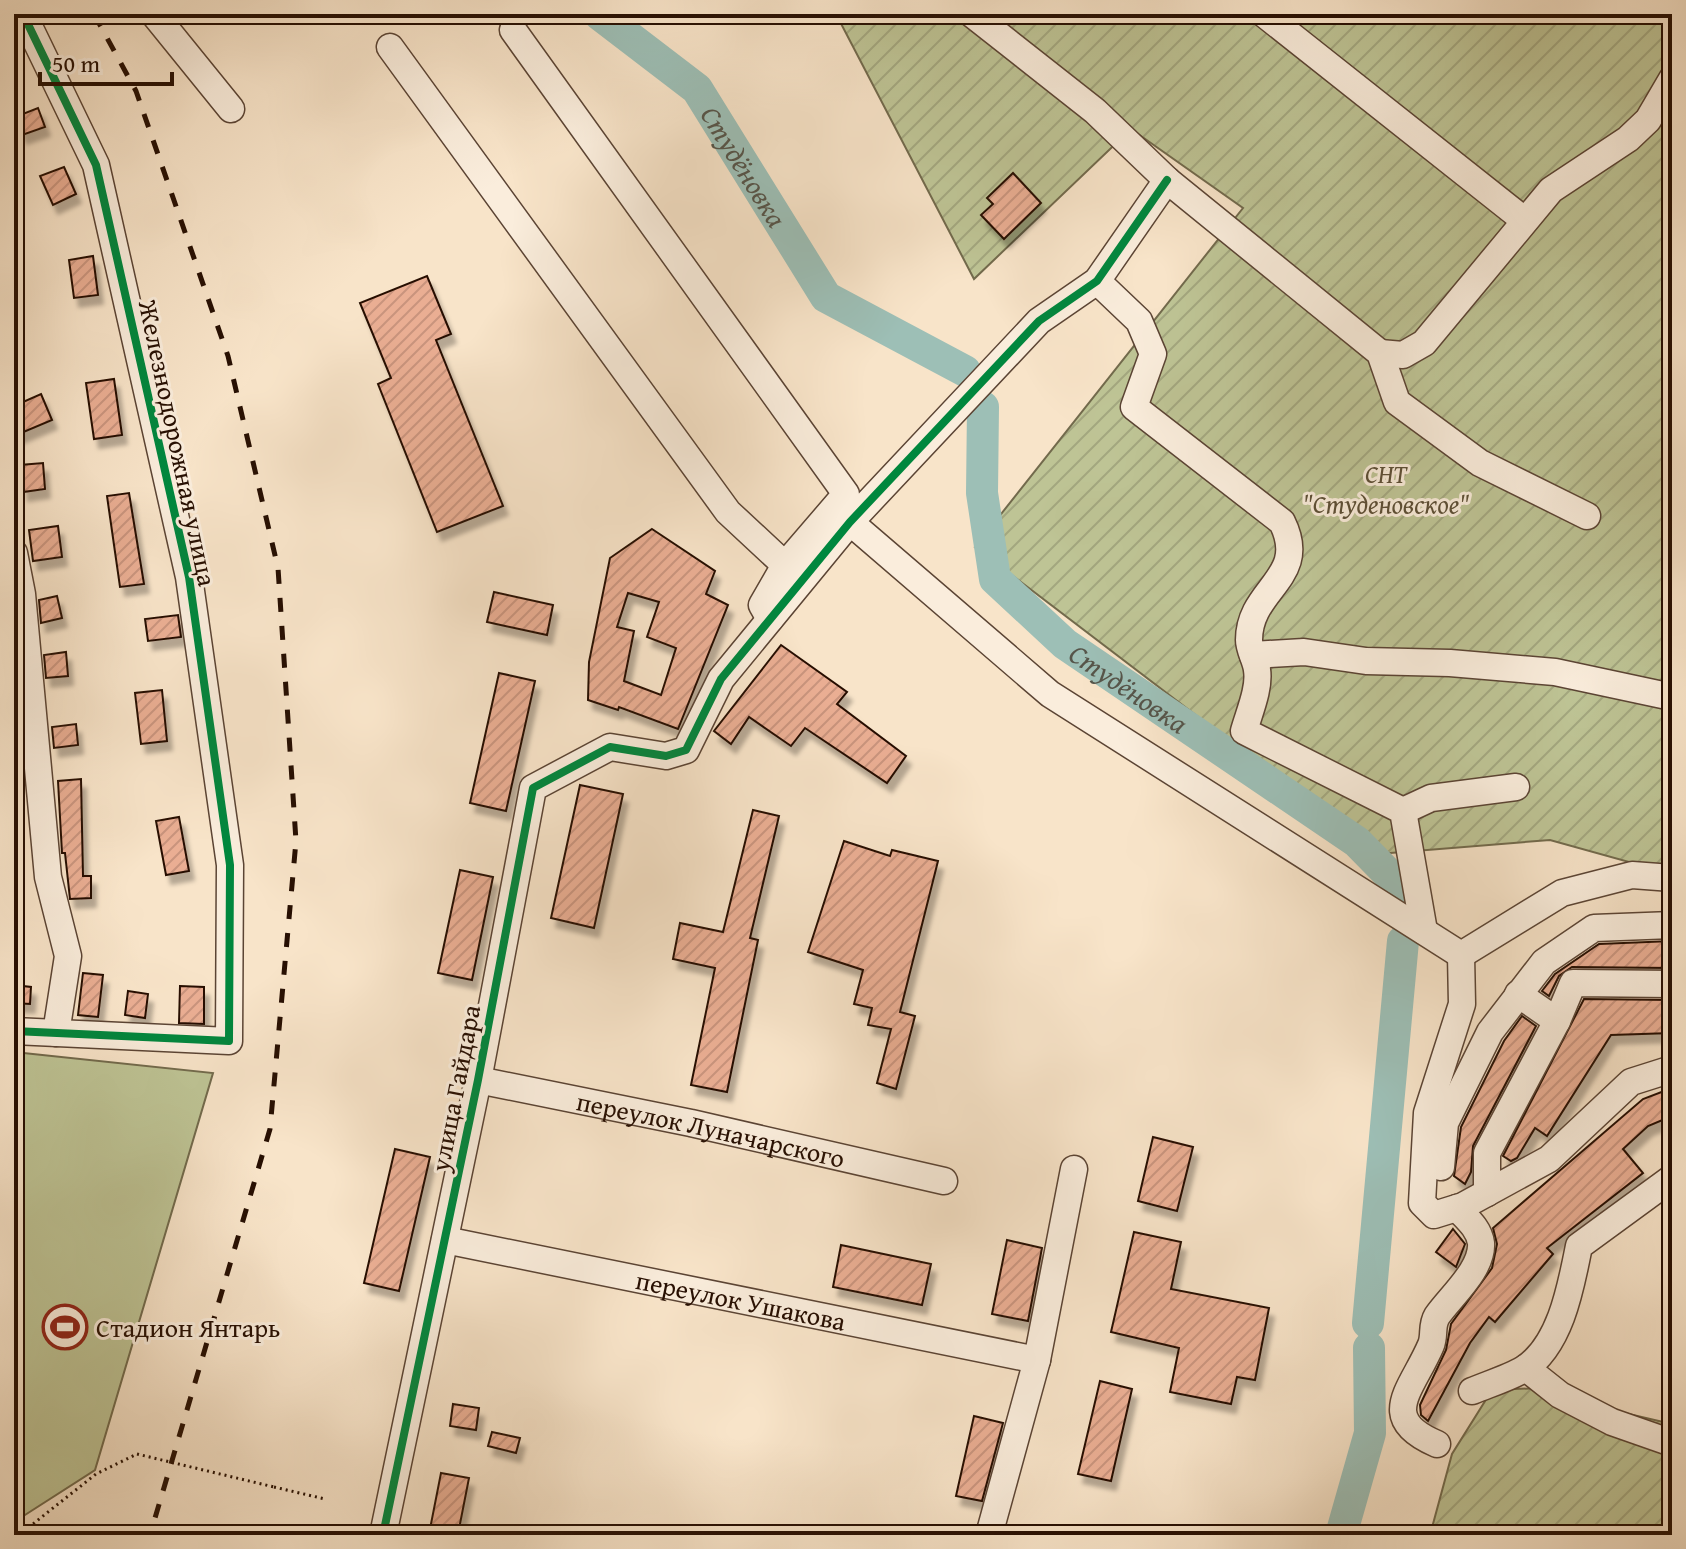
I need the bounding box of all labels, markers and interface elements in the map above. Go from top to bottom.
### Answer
scale bar [40,36,172,86]
text: 50 m [52,46,100,81]
water label: Студёновка [692,97,798,235]
street label: Железнодорожная улица [128,295,228,590]
park label: СНТ "Студеновское" [1302,454,1470,523]
water label: Студёновка [1061,632,1197,743]
street label: улица Гайдара [420,1001,490,1176]
street label: переулок Луначарского [573,1081,849,1177]
street label: переулок Ушакова [633,1260,850,1340]
sports icon: Стадион Янтарь [41,1303,89,1351]
place label: Стадион Янтарь [96,1308,280,1347]

